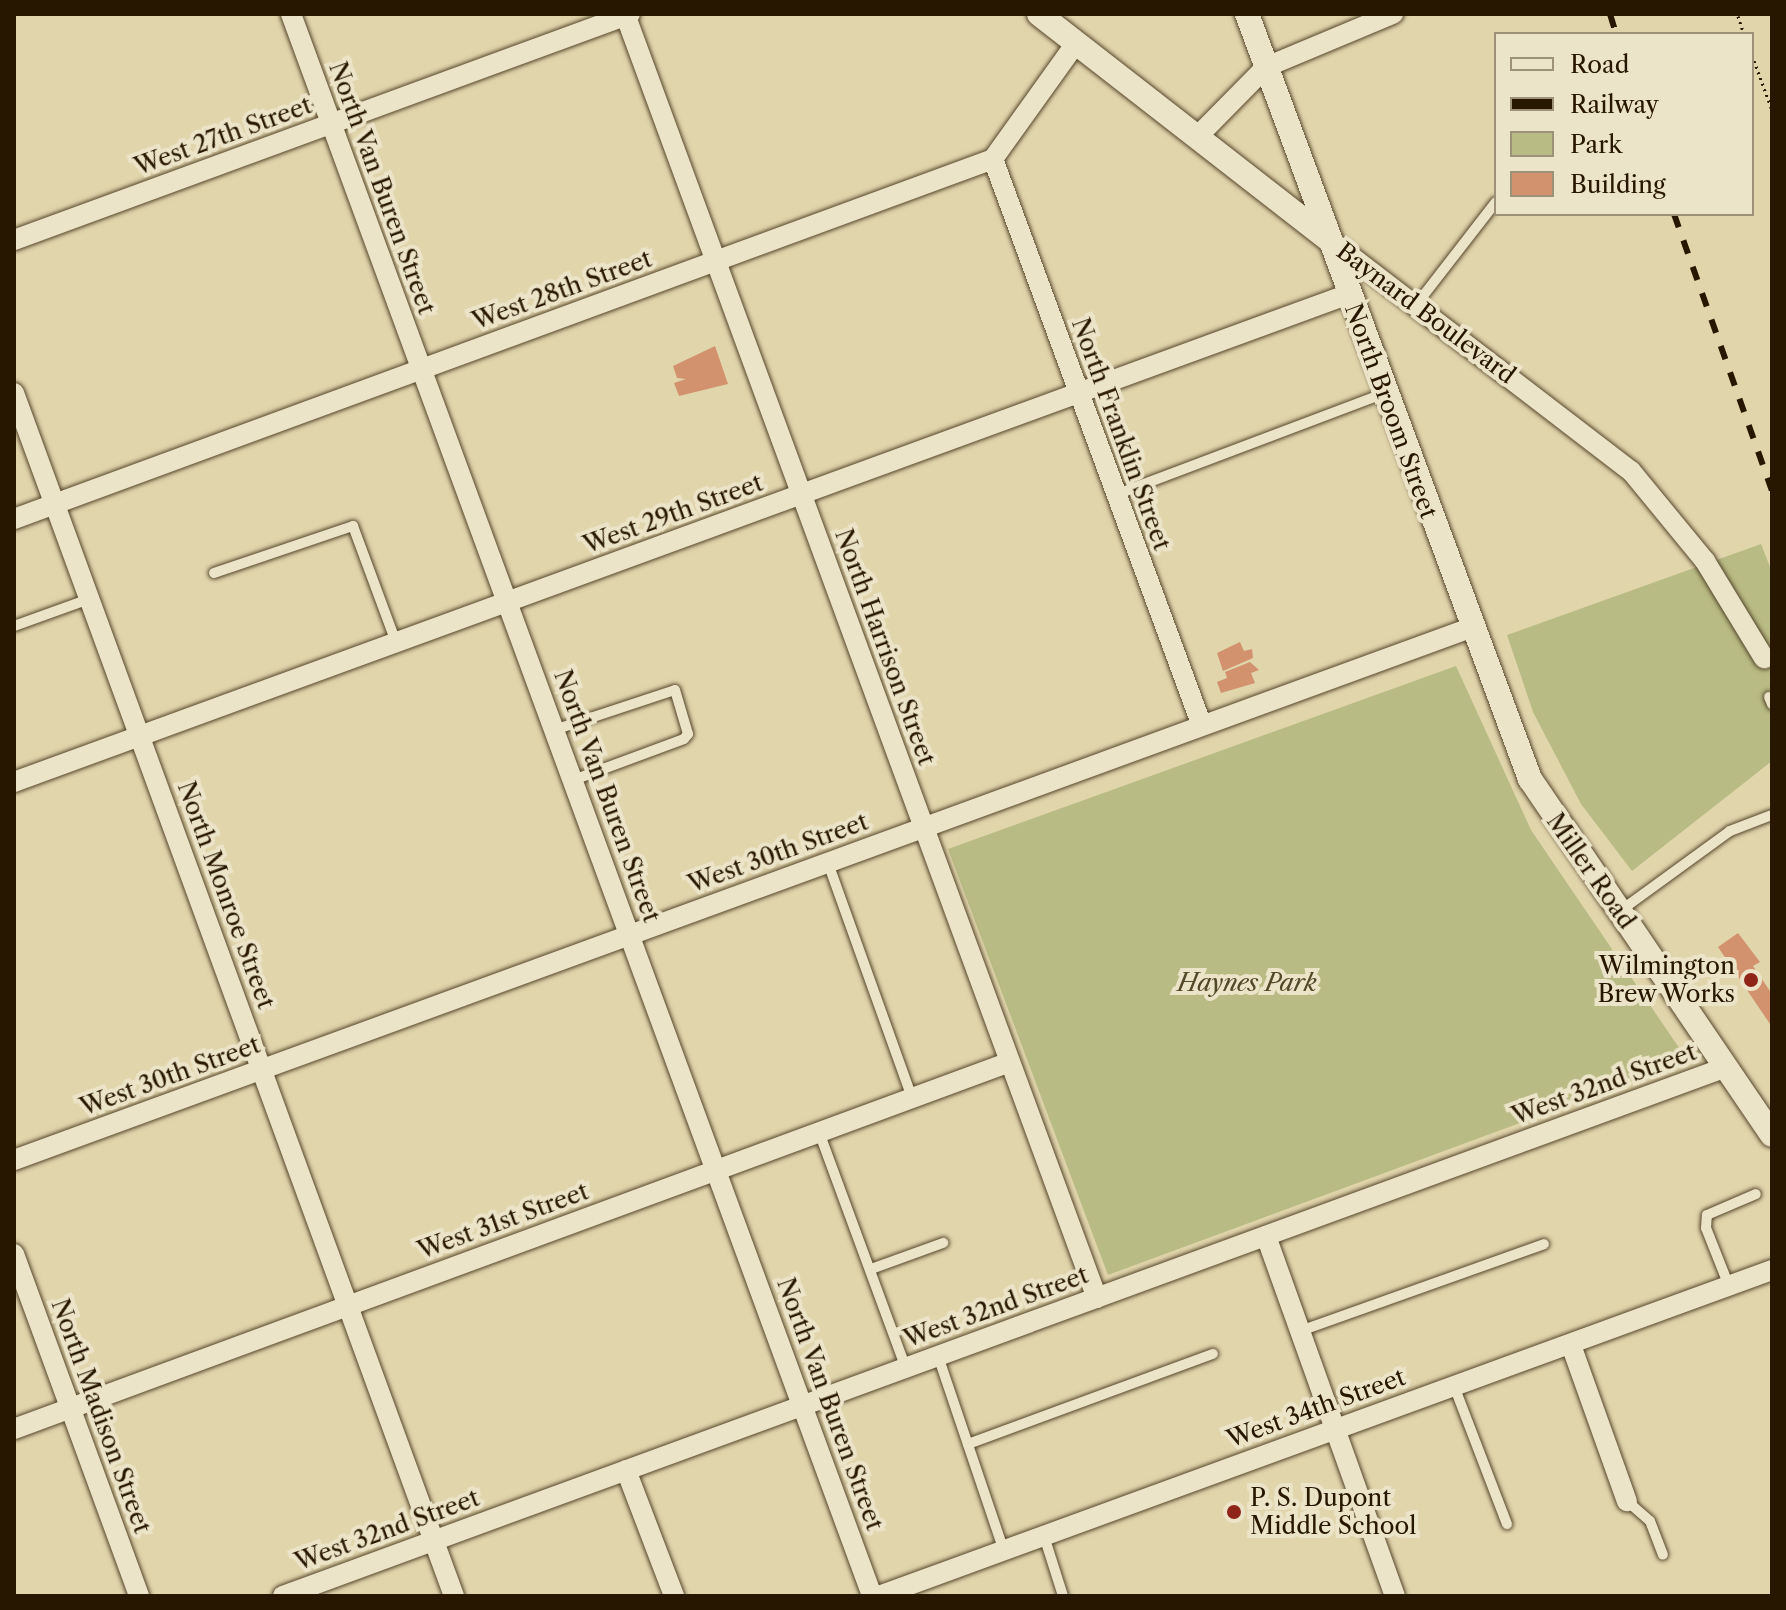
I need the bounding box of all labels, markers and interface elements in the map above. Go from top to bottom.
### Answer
legend [1494,32,1754,216]
text: Road [1570,50,1629,79]
street label: North Van Buren Street [323,57,441,319]
text: Railway [1570,90,1659,119]
street label: West 27th Street [130,91,316,181]
text: Park [1570,130,1622,159]
text: Building [1570,170,1666,199]
street label: Baynard Boulevard [1331,236,1521,390]
street label: West 28th Street [468,244,656,336]
street label: North Broom Street [1339,300,1443,522]
street label: North Franklin Street [1066,314,1176,554]
street label: West 29th Street [579,468,767,560]
street label: North Harrison Street [829,525,941,769]
street label: North Van Buren Street [548,665,666,927]
street label: North Monroe Street [171,777,281,1013]
street label: West 30th Street [684,807,872,899]
street label: Miller Road [1540,807,1642,935]
place label: Wilmington Brew Works [1596,952,1735,1008]
park label: Haynes Park [1177,969,1317,997]
marker: Wilmington Brew Works [1742,971,1760,989]
street label: West 30th Street [76,1030,264,1122]
street label: West 32nd Street [1508,1037,1700,1131]
street label: West 31st Street [414,1177,592,1265]
street label: West 32nd Street [900,1260,1092,1354]
street label: North Van Buren Street [771,1273,889,1535]
street label: North Madison Street [45,1295,157,1537]
street label: West 34th Street [1223,1362,1409,1454]
street label: West 32nd Street [291,1483,483,1577]
place label: P. S. Dupont Middle School [1250,1484,1416,1540]
marker: P. S. Dupont Middle School [1225,1503,1243,1521]

